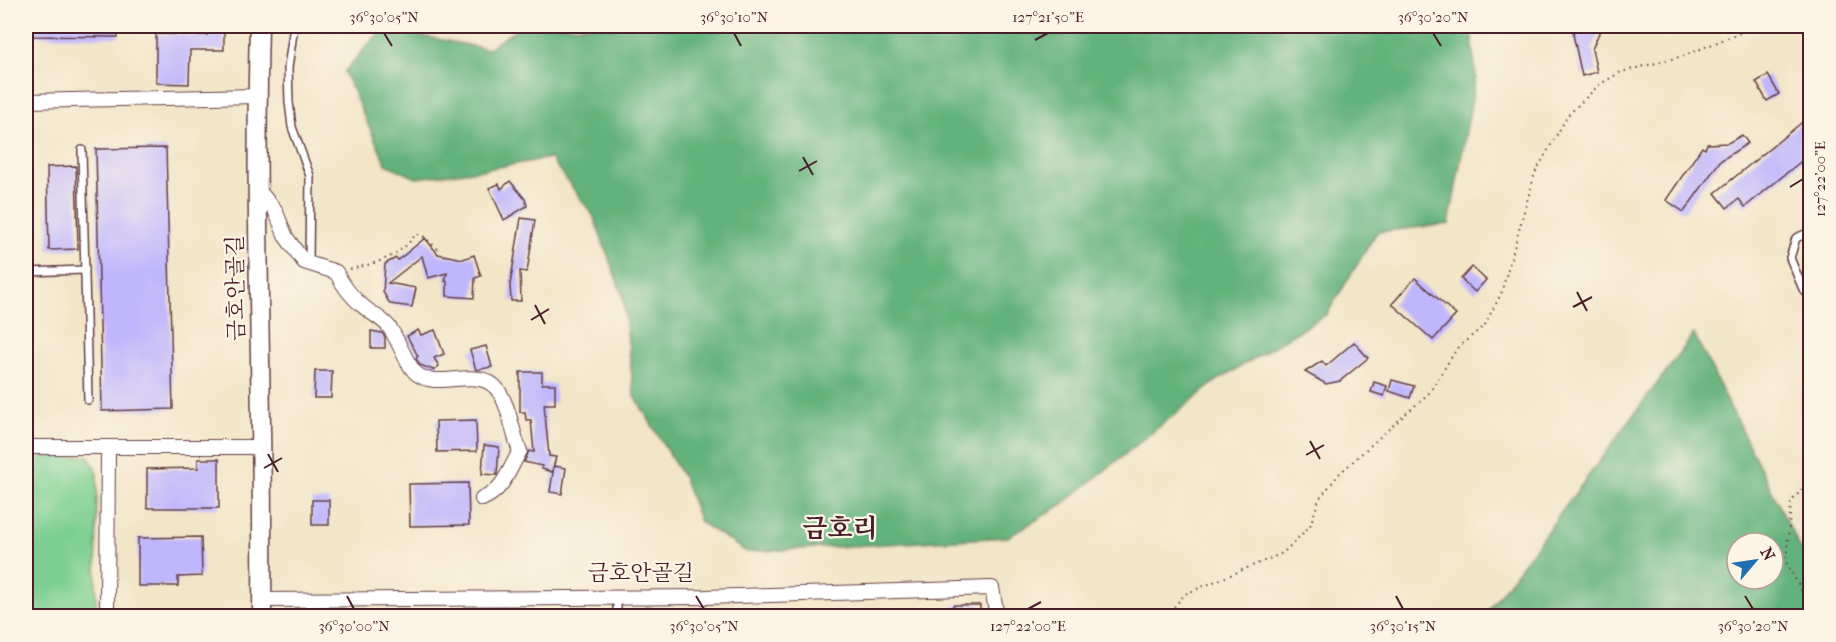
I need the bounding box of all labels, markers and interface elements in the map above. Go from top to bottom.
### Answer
text: 36°30'05"N [349,8,419,26]
text: 36°30'10"N [700,8,769,26]
text: 127°21'50"E [1012,8,1084,26]
text: 36°30'20"N [1398,8,1469,26]
text: 127°22'00"E [1811,141,1829,217]
street label: 금호안골길 [222,235,250,341]
district label: 금호리 [802,513,878,544]
north arrow [1725,531,1785,591]
text: N [1756,544,1779,565]
street label: 금호안골길 [588,560,694,586]
text: 36°30'00"N [318,617,390,635]
text: 36°30'05"N [669,617,739,635]
text: 127°22'00"E [990,617,1066,635]
text: 36°30'15"N [1370,617,1437,635]
text: 36°30'20"N [1718,617,1789,635]

